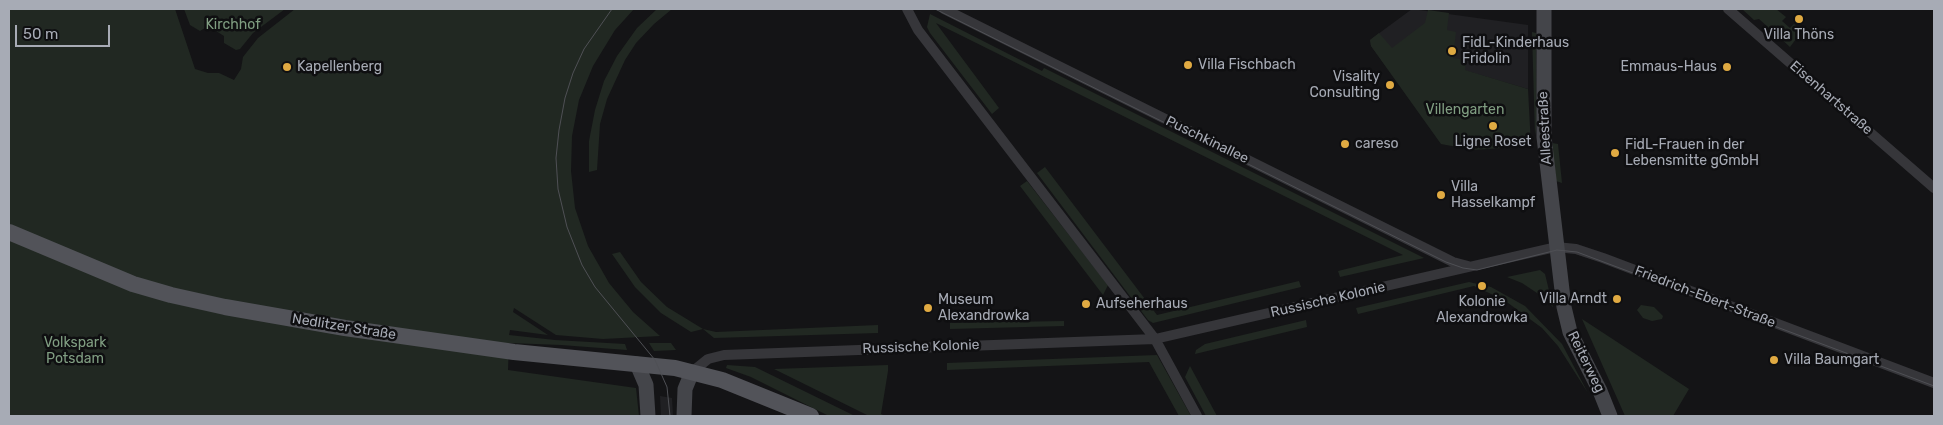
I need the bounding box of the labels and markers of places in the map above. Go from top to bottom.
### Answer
marker: Villa Thöns [1793,13,1805,25]
place label: Villa Thöns [1764,27,1834,43]
place label: FidL-Kinderhaus Fridolin [1462,35,1569,68]
marker: FidL-Kinderhaus Fridolin [1446,45,1458,57]
place label: Villa Fischbach [1198,57,1296,73]
place label: Kapellenberg [297,59,382,75]
marker: Villa Fischbach [1182,59,1194,71]
place label: Emmaus-Haus [1621,59,1717,75]
marker: Kapellenberg [281,61,293,73]
marker: Emmaus-Haus [1721,61,1733,73]
place label: Visality Consulting [1309,69,1380,102]
marker: Visality Consulting [1384,79,1396,91]
marker: Ligne Roset [1487,120,1499,132]
place label: Ligne Roset [1455,134,1531,150]
place label: careso [1355,136,1399,152]
place label: FidL-Frauen in der Lebensmitte gGmbH [1625,137,1759,170]
marker: careso [1339,138,1351,150]
marker: FidL-Frauen in der Lebensmitte gGmbH [1609,147,1621,159]
place label: Villa Hasselkampf [1451,179,1535,212]
marker: Villa Hasselkampf [1435,189,1447,201]
marker: Kolonie Alexandrowka [1476,280,1488,292]
place label: Villa Arndt [1540,291,1607,307]
place label: Museum Alexandrowka [938,292,1030,324]
marker: Villa Arndt [1611,293,1623,305]
place label: Kolonie Alexandrowka [1436,294,1528,326]
place label: Aufseherhaus [1096,296,1188,312]
marker: Aufseherhaus [1080,298,1092,310]
marker: Museum Alexandrowka [922,302,934,314]
place label: Villa Baumgart [1784,352,1879,368]
marker: Villa Baumgart [1768,354,1780,366]

